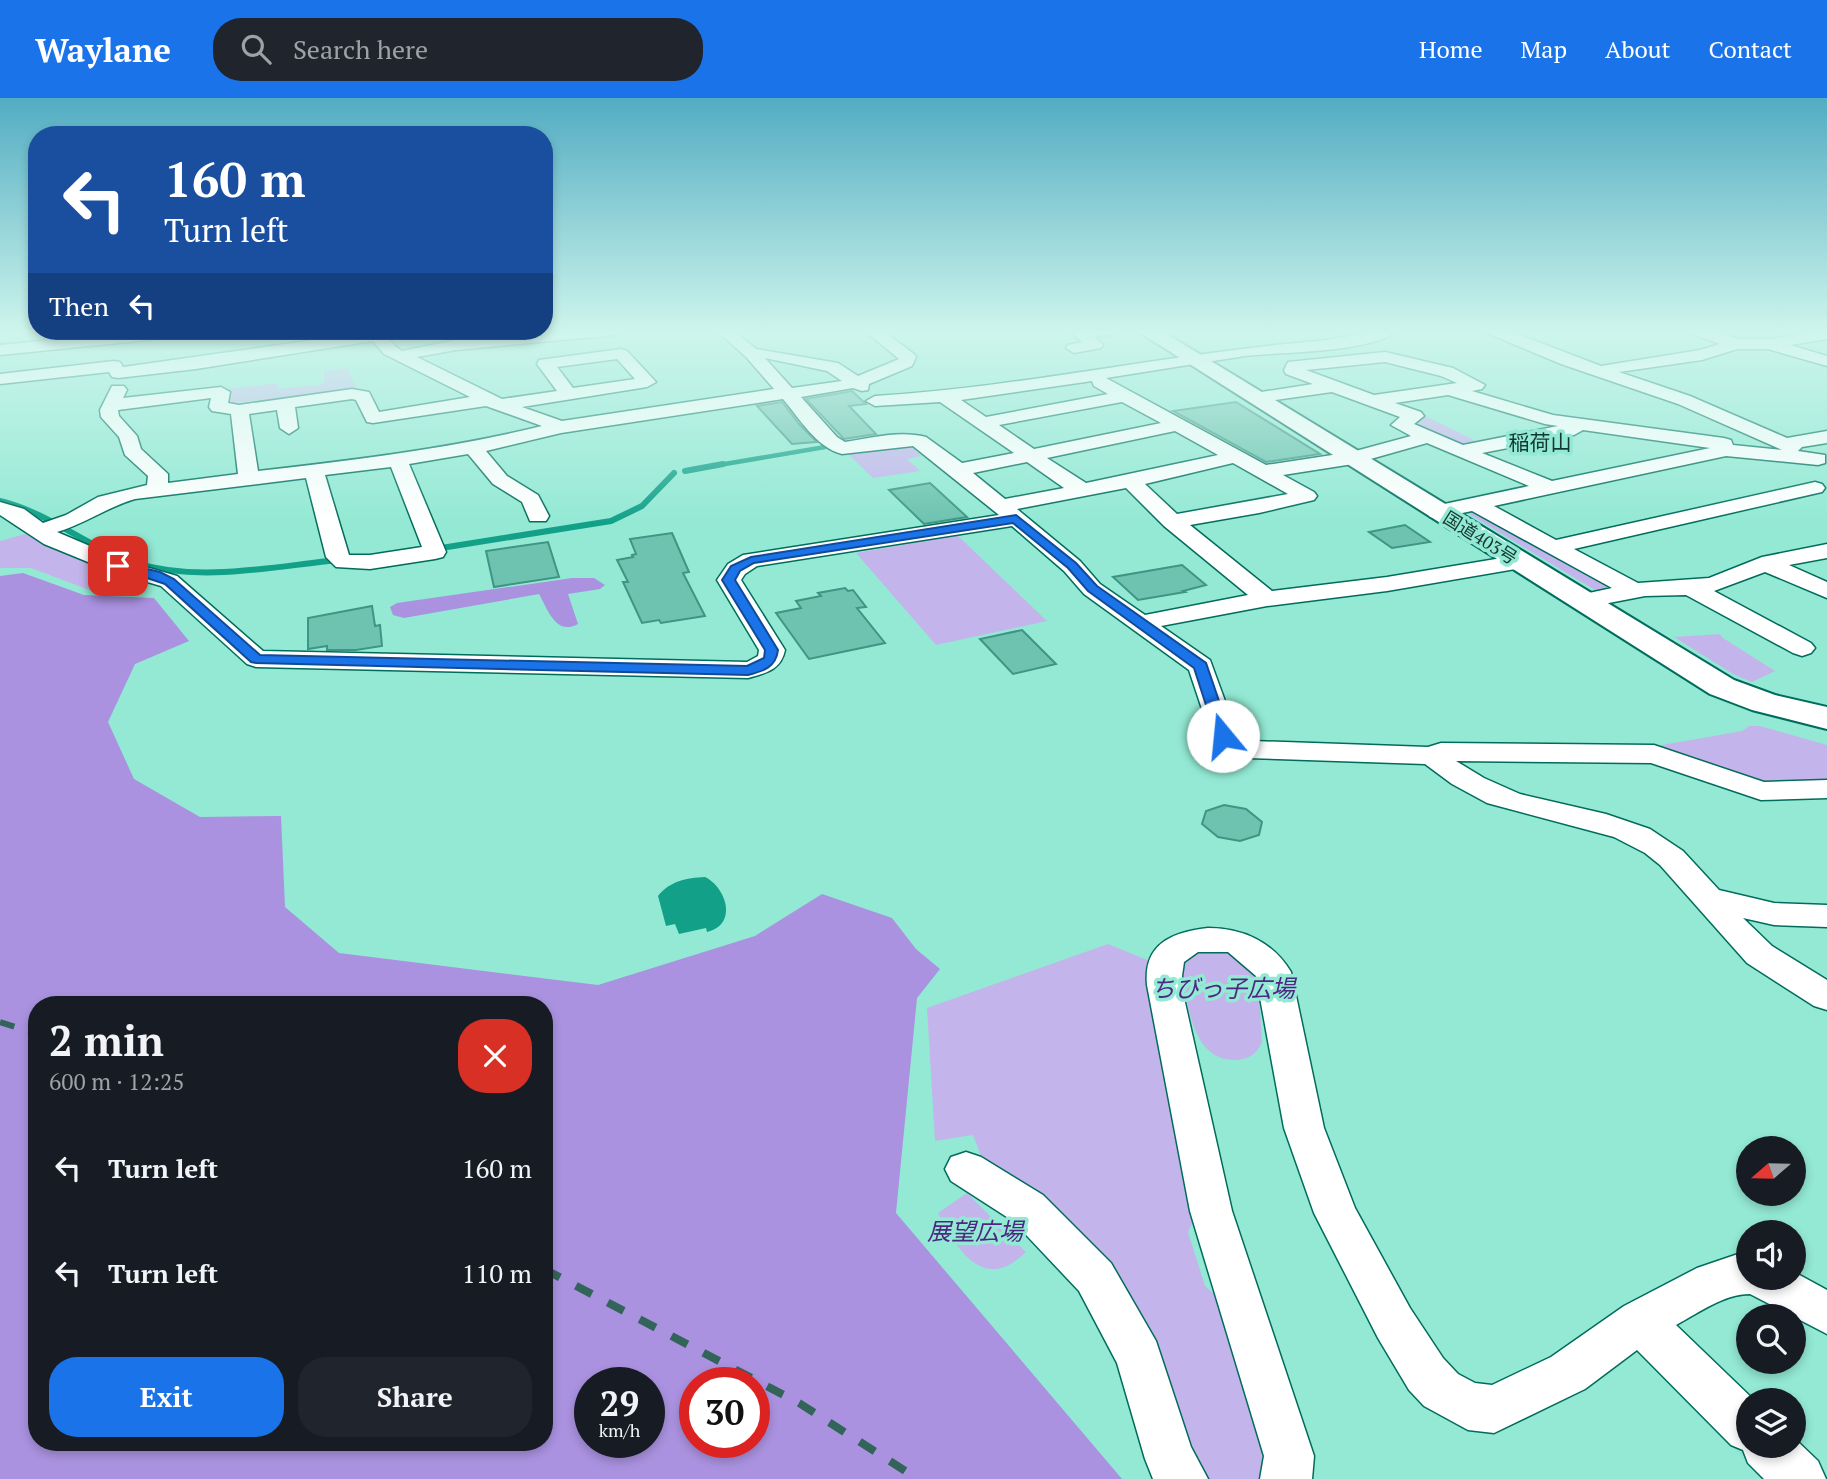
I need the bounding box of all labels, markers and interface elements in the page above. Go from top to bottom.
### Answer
search box [213,18,703,81]
text: Waylane [35,28,171,71]
icon: search [237,30,275,68]
text: Search here [293,32,428,66]
text: Home [1419,33,1483,65]
text: Map [1521,33,1567,65]
text: About [1605,33,1671,65]
text: Contact [1709,33,1792,65]
text: 160 m [164,146,306,211]
icon: left [49,154,140,245]
text: Turn left [164,209,288,251]
icon: left [123,287,161,325]
text: Then [49,289,109,323]
district label: 稲荷山 [1509,428,1572,456]
street label: 国道403号 [1439,505,1522,569]
pin [88,536,148,596]
icon: arrive [99,547,137,585]
position arrow [1186,699,1260,773]
park label: ちびっ子広場 [1151,972,1298,1004]
text: 2 min [49,1012,164,1068]
button: close [458,1019,532,1093]
text: 600 m · 12:25 [49,1066,184,1097]
north arrow [1736,1136,1806,1206]
map controls [1736,1136,1806,1458]
icon: left [49,1149,87,1187]
text: Turn left [108,1151,218,1185]
text: 160 m [462,1151,532,1185]
park label: 展望広場 [927,1215,1026,1247]
button: sound [1736,1220,1806,1290]
icon: left [49,1254,87,1292]
text: Turn left [108,1256,218,1290]
text: 110 m [462,1256,532,1290]
button: search [1736,1304,1806,1374]
button: Exit [49,1357,284,1437]
button: Share [298,1357,532,1437]
speed limit sign: 30 [679,1367,770,1458]
text: 29 [600,1380,639,1426]
button: layers [1736,1388,1806,1458]
text: km/h [599,1418,640,1442]

